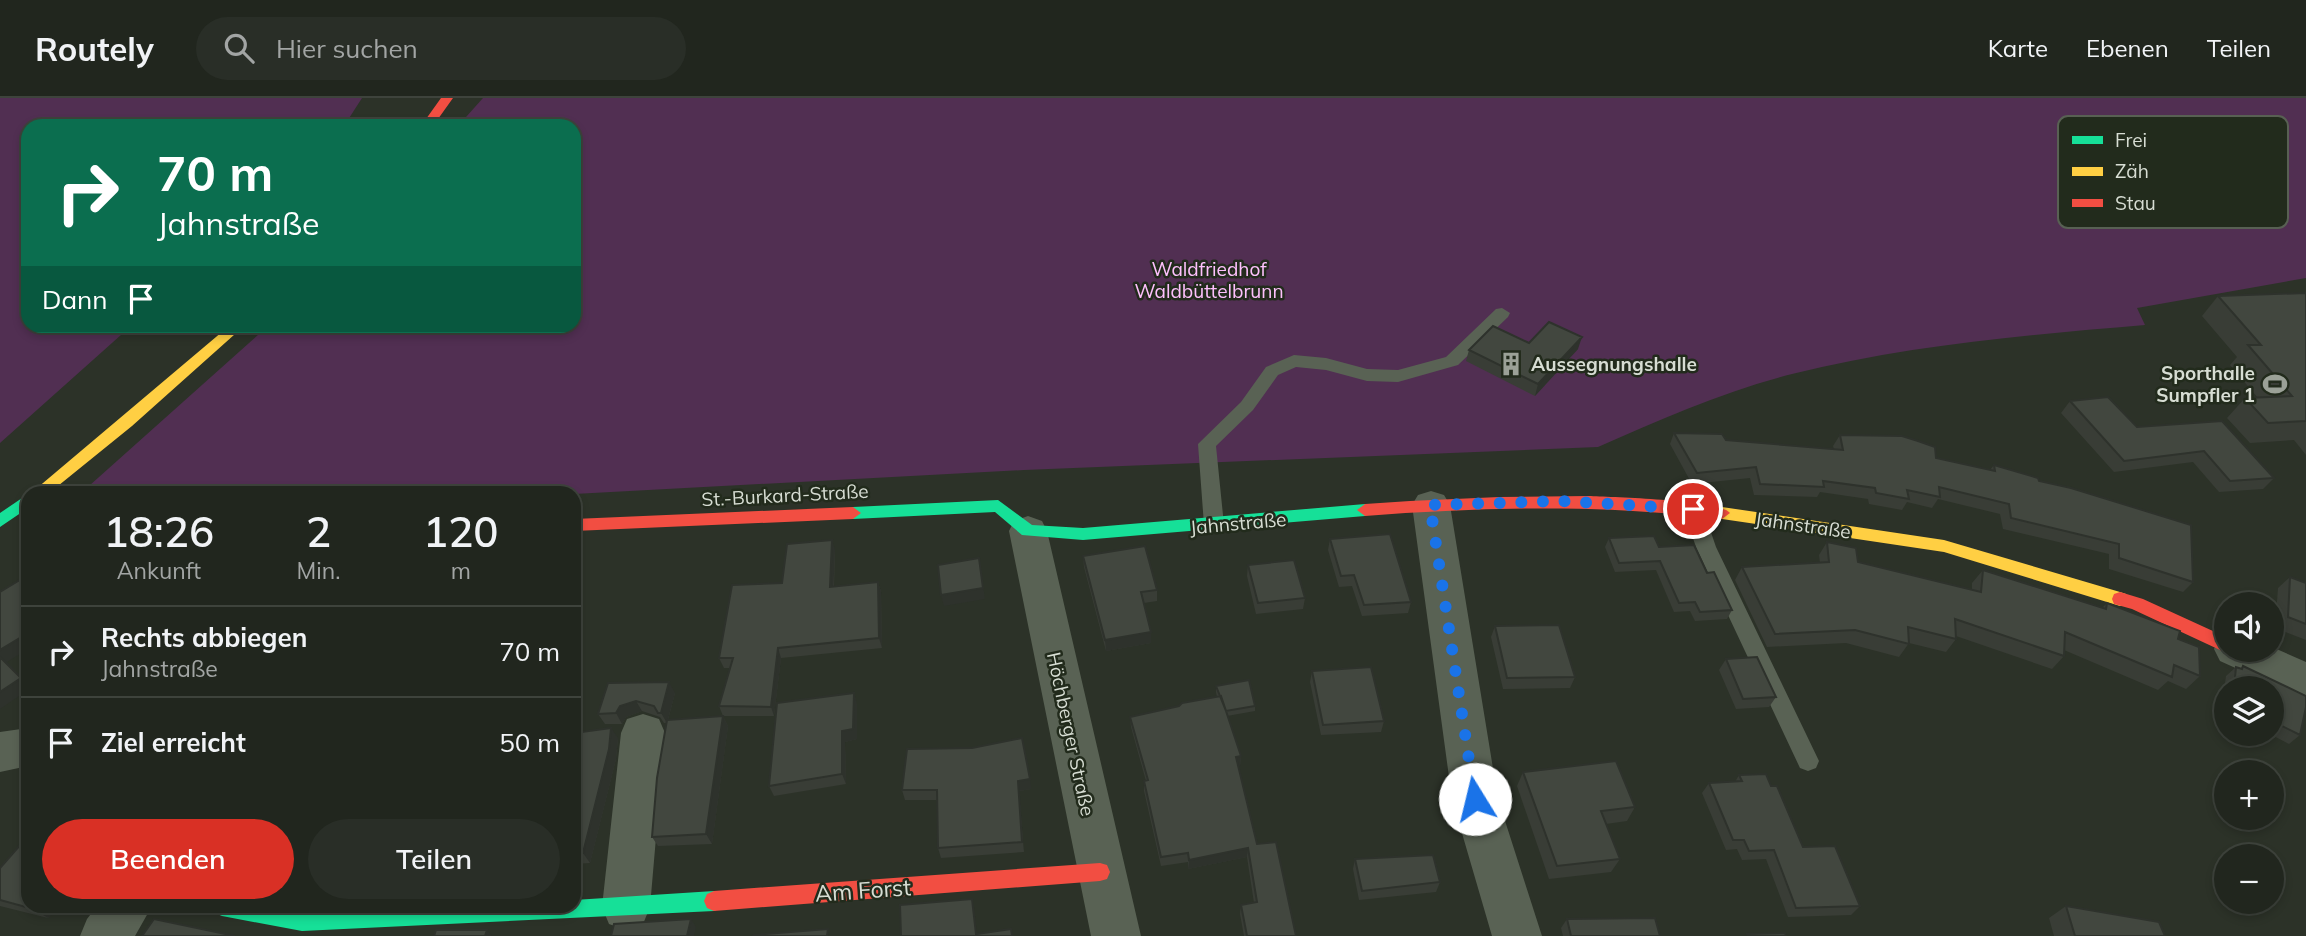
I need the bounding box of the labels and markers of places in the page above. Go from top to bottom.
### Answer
building icon: Aussegnungshalle [1497,350,1525,378]
place label: Aussegnungshalle [1531,352,1697,376]
place label: Sporthalle Sumpfler 1 [2156,361,2255,407]
sports icon: Sporthalle Sumpfler 1 [2261,370,2289,398]
pin [1663,479,1723,539]

